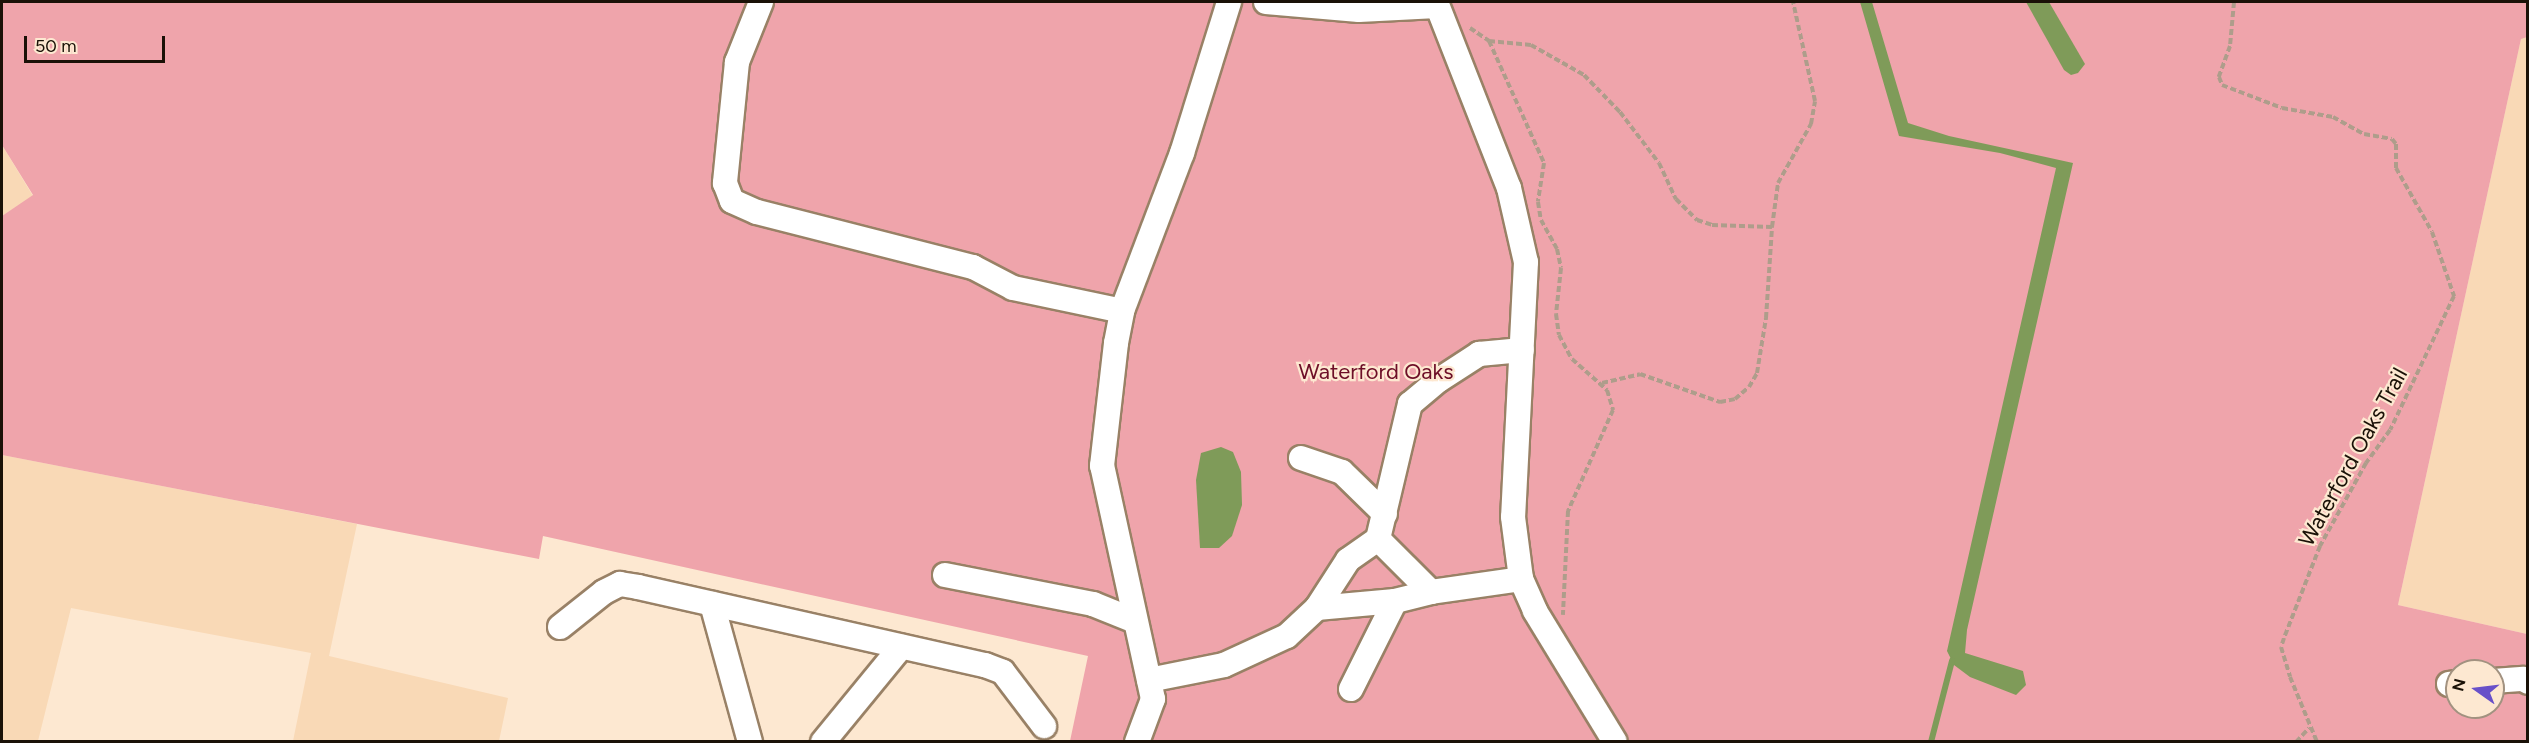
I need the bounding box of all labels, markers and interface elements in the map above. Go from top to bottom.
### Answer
scale bar [27,24,168,62]
text: 50 m [35,35,77,57]
park label: Waterford Oaks [1299,359,1453,385]
street label: Waterford Oaks Trail [2293,363,2413,551]
north arrow [2445,659,2505,719]
text: N [2448,677,2470,693]

